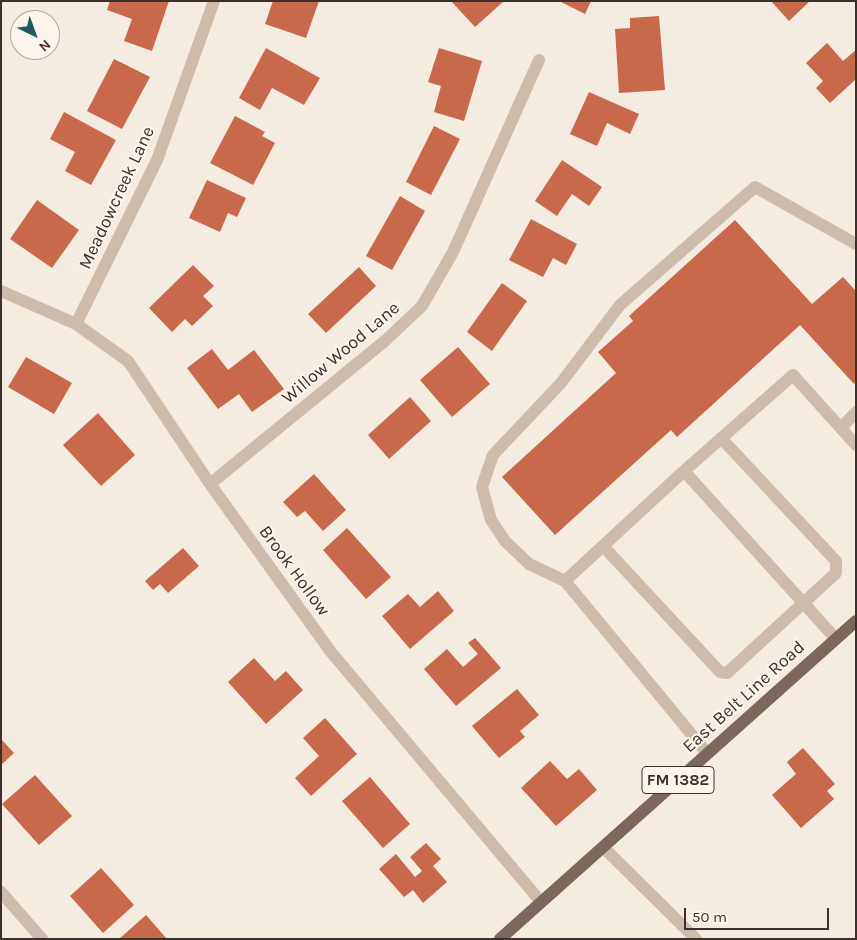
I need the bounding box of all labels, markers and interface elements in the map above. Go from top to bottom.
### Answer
north arrow [10,10,60,60]
text: N [35,36,54,55]
street label: Meadowcreek Lane [74,123,160,273]
street label: Willow Wood Lane [278,297,404,409]
street label: Brook Hollow [254,522,334,620]
street label: East Belt Line Road [679,637,809,757]
road number: FM 1382 [642,766,714,794]
scale bar [687,898,832,930]
text: 50 m [692,908,727,926]

